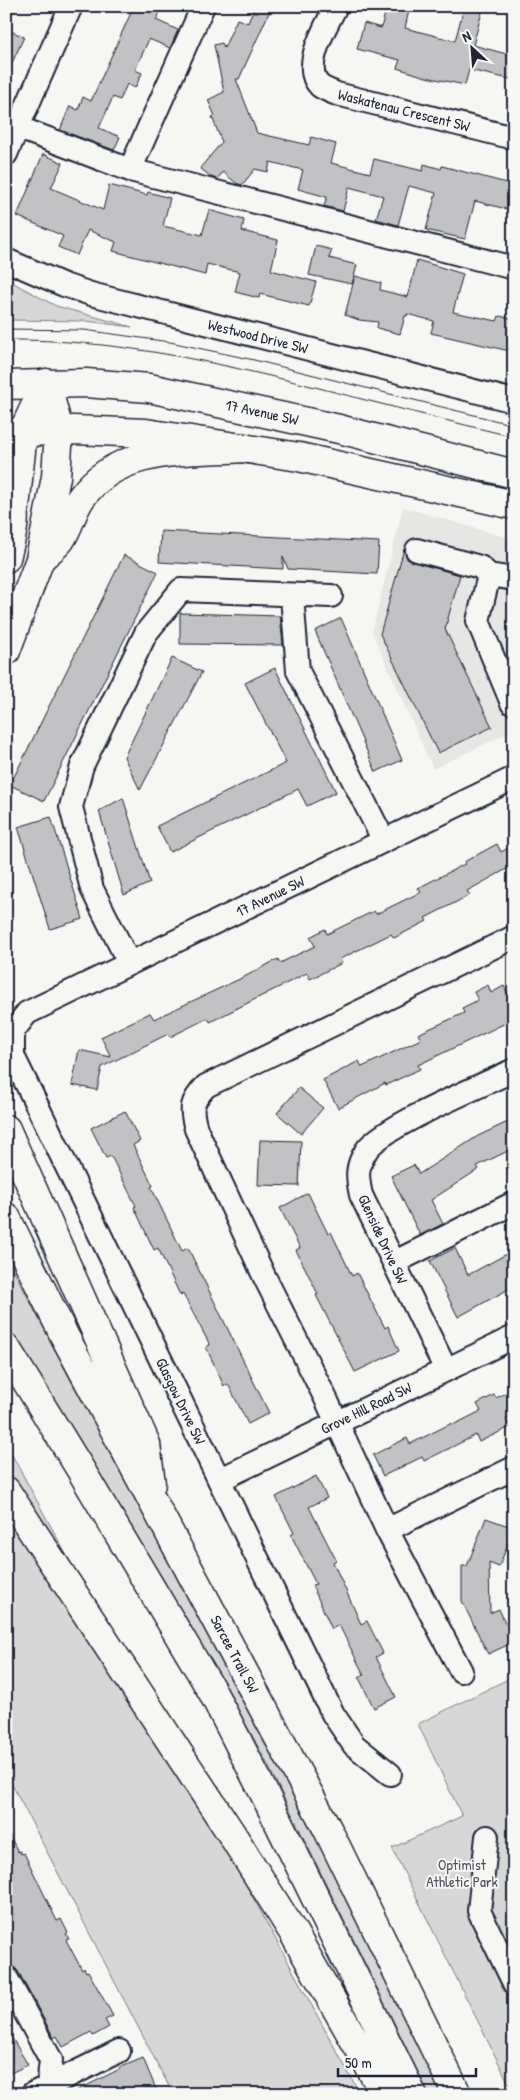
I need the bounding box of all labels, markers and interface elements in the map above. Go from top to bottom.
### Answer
north arrow [448,22,498,72]
text: N [459,25,474,46]
street label: Waskatenau Crescent SW [336,83,473,137]
street label: Westwood Drive SW [206,313,311,359]
street label: 17 Avenue SW [224,394,301,430]
street label: 17 Avenue SW [232,870,309,922]
street label: Glenside Drive SW [353,1191,413,1288]
street label: Glasgow Drive SW [151,1354,211,1448]
street label: Grove Hill Road SW [317,1377,416,1439]
street label: Sarcee Trail SW [206,1611,265,1697]
park label: Optimist Athletic Park [426,1854,498,1892]
scale bar [338,2045,475,2077]
text: 50 m [345,2052,372,2073]

